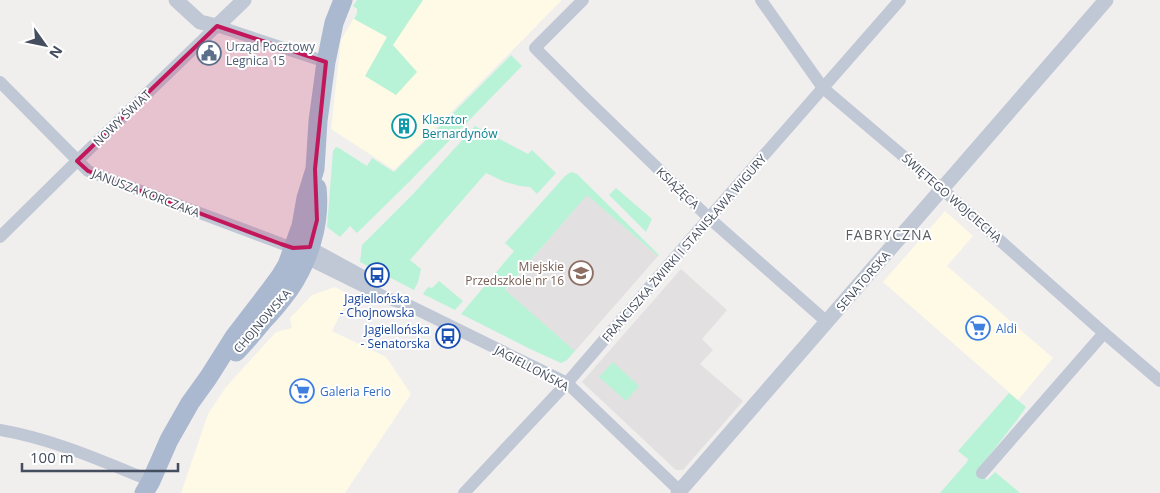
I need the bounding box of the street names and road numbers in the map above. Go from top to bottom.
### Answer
street label: NOWY ŚWIAT [89,86,155,150]
street label: ŚWIĘTEGO WOJCIECHA [898,150,1006,246]
street label: FRANCISZKA ŻWIRKI I STANISŁAWA WIGURY [598,151,770,345]
street label: KSIĄŻĘCA [653,163,703,213]
street label: JANUSZA KORCZAKA [89,164,203,221]
street label: SENATORSKA [832,247,894,315]
street label: CHOJNOWSKA [229,285,295,357]
street label: JAGIELLOŃSKA [491,341,573,395]

